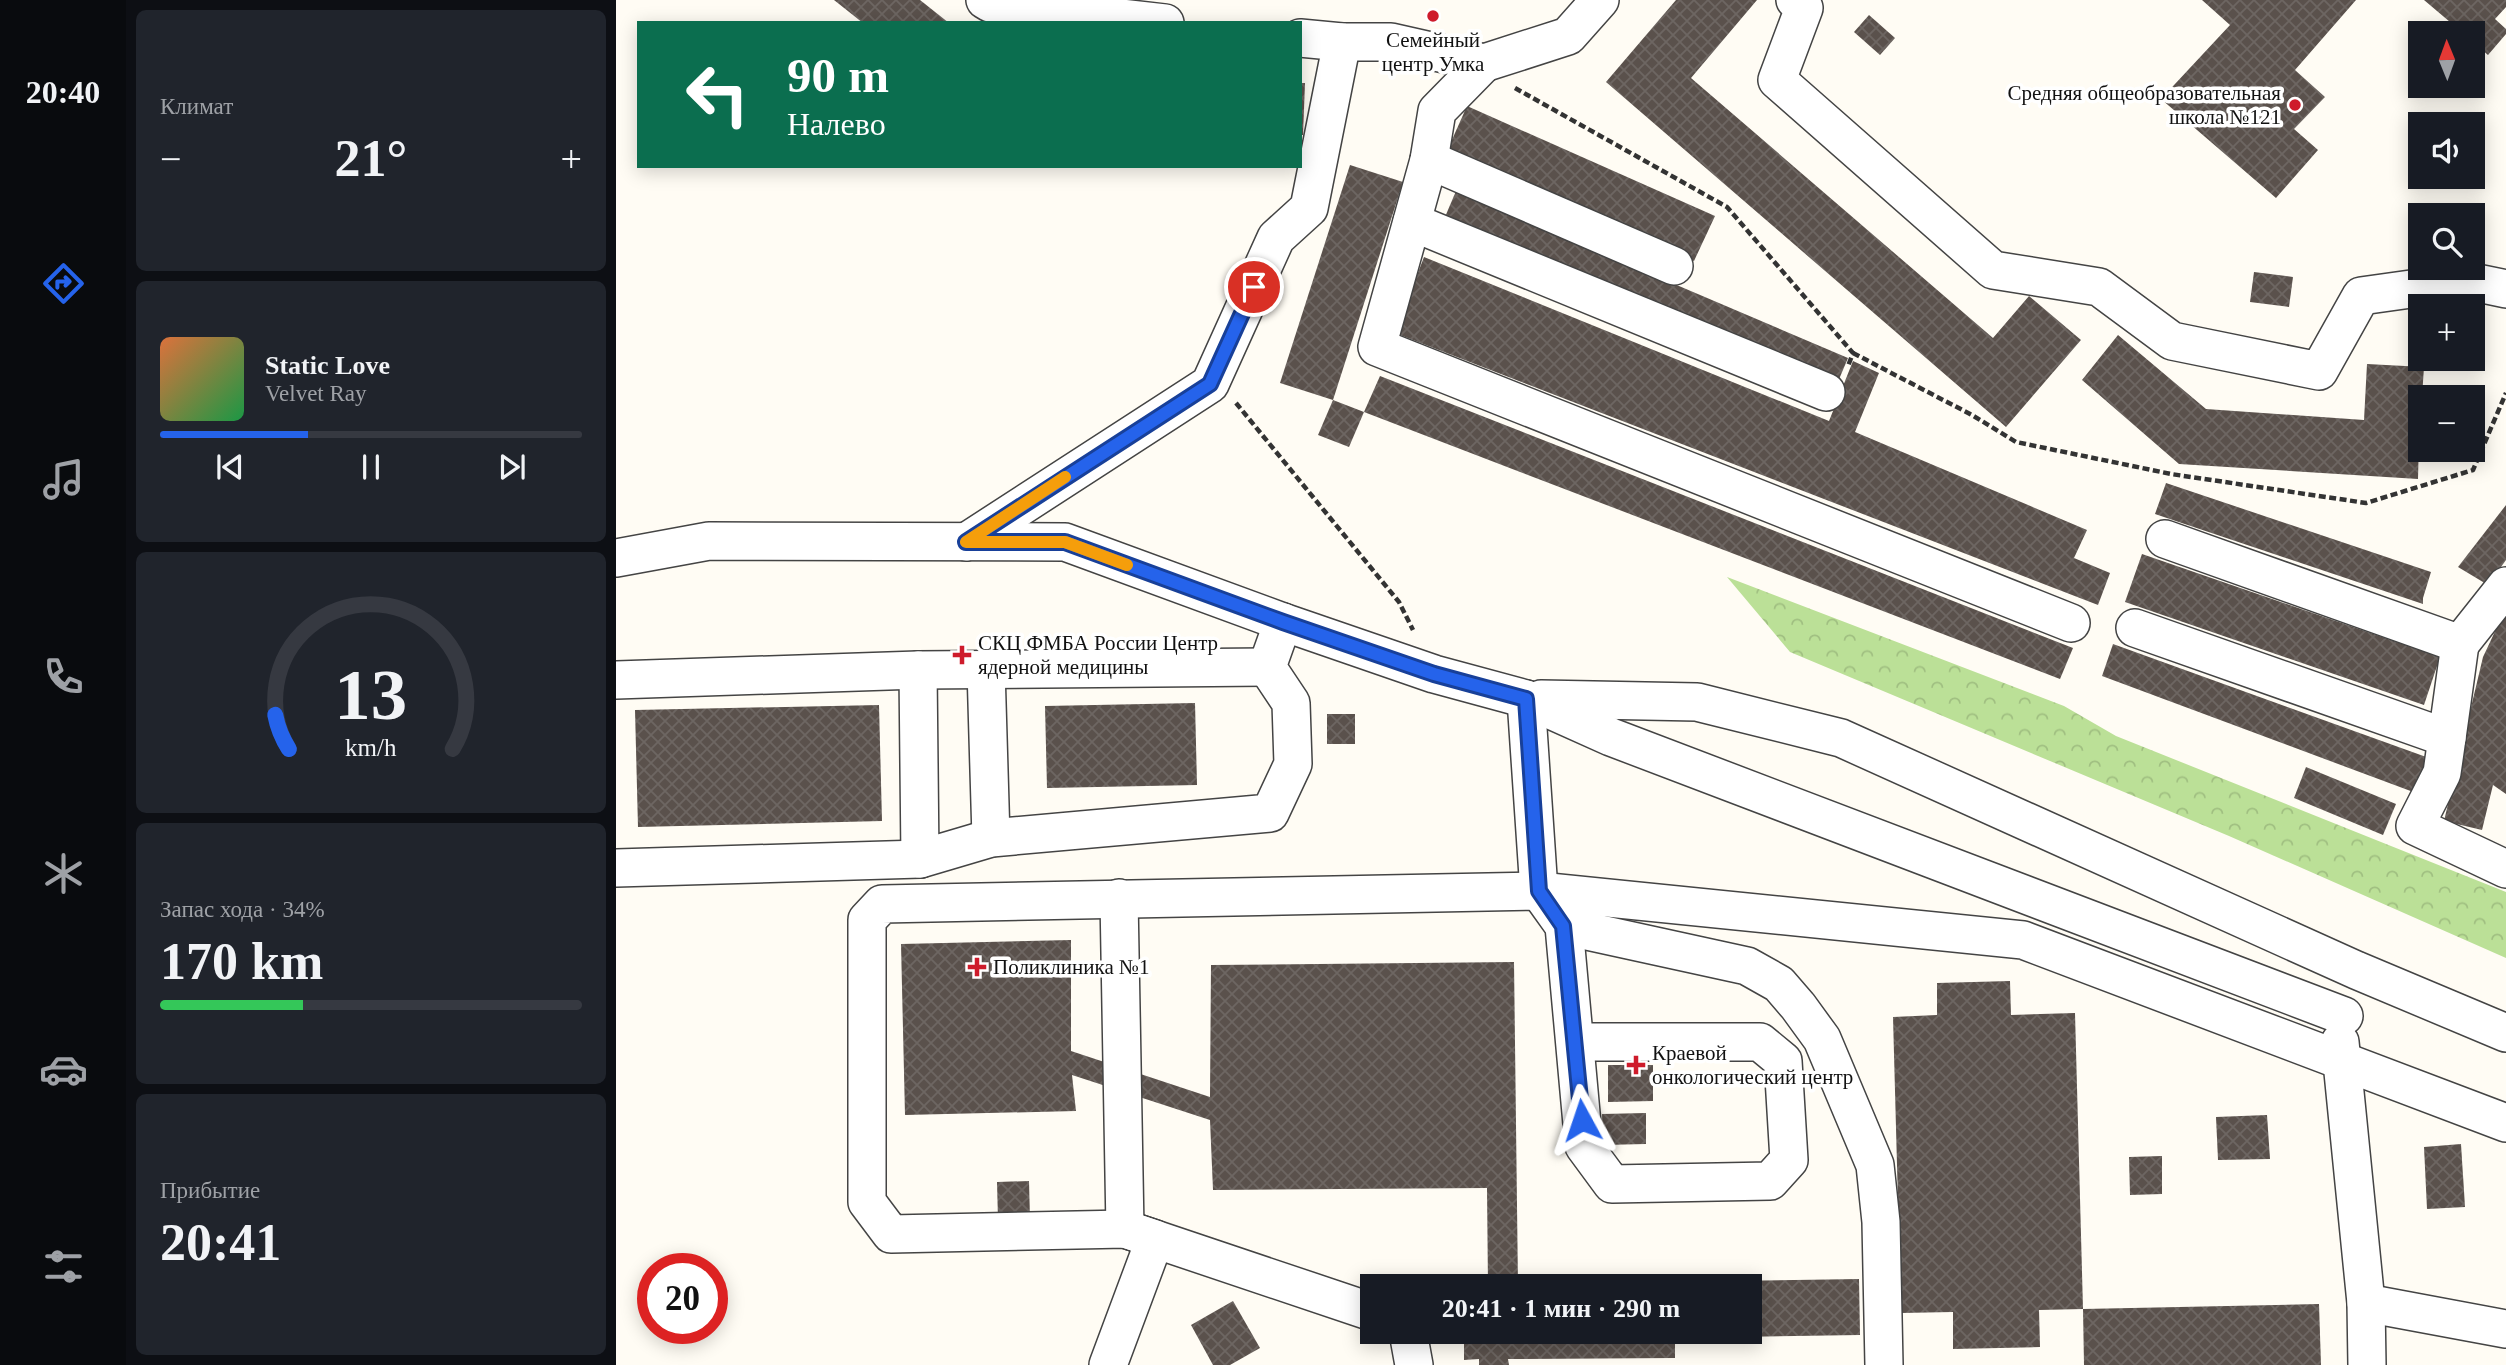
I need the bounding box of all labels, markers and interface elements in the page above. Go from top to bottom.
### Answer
marker: Семейный центр Умка [1425,8,1441,24]
north arrow [2408,21,2485,98]
map controls [2408,21,2485,462]
place label: Семейный центр Умка [1382,28,1485,76]
text: 90 m [787,48,889,103]
icon: left [672,49,763,140]
text: 20:40 [26,74,100,110]
place label: Средняя общеобразовательная школа №121 [2007,81,2281,129]
text: Климат [160,94,233,119]
marker: Средняя общеобразовательная школа №121 [2287,97,2303,113]
text: Налево [787,106,886,142]
button: sound [2408,112,2485,189]
text: 21° [335,130,407,187]
text: − [160,138,181,180]
text: + [561,138,582,180]
button: search [2408,203,2485,280]
pin [1224,257,1284,317]
icon: directions [39,259,88,308]
icon: arrive [1235,268,1273,306]
button: + [2408,294,2485,371]
text: Static Love [265,351,390,380]
text: Velvet Ray [265,381,367,406]
button: − [2408,385,2485,462]
icon: previous [211,448,249,486]
icon: pause [352,448,390,486]
icon: next [493,448,531,486]
icon: music [39,455,88,504]
place label: СКЦ ФМБА России Центр ядерной медицины [978,631,1218,679]
marker: СКЦ ФМБА России Центр ядерной медицины [952,645,972,665]
icon: phone [39,652,88,701]
text: 13 [335,654,407,735]
text: km/h [345,733,397,760]
icon: climate [39,849,88,898]
text: Запас хода · 34% [160,897,325,922]
text: 170 km [160,933,323,990]
place label: Поликлиника №1 [993,955,1150,979]
marker: Поликлиника №1 [967,957,987,977]
place label: Краевой онкологический центр [1652,1041,1853,1089]
icon: car [39,1045,88,1094]
marker: Краевой онкологический центр [1626,1055,1646,1075]
position arrow [1545,1083,1619,1157]
text: Прибытие [160,1178,260,1203]
text: 20:41 [160,1214,281,1271]
icon: filters [39,1242,88,1291]
speed limit sign: 20 [637,1253,728,1344]
text: 20:41 · 1 мин · 290 m [1442,1294,1680,1323]

